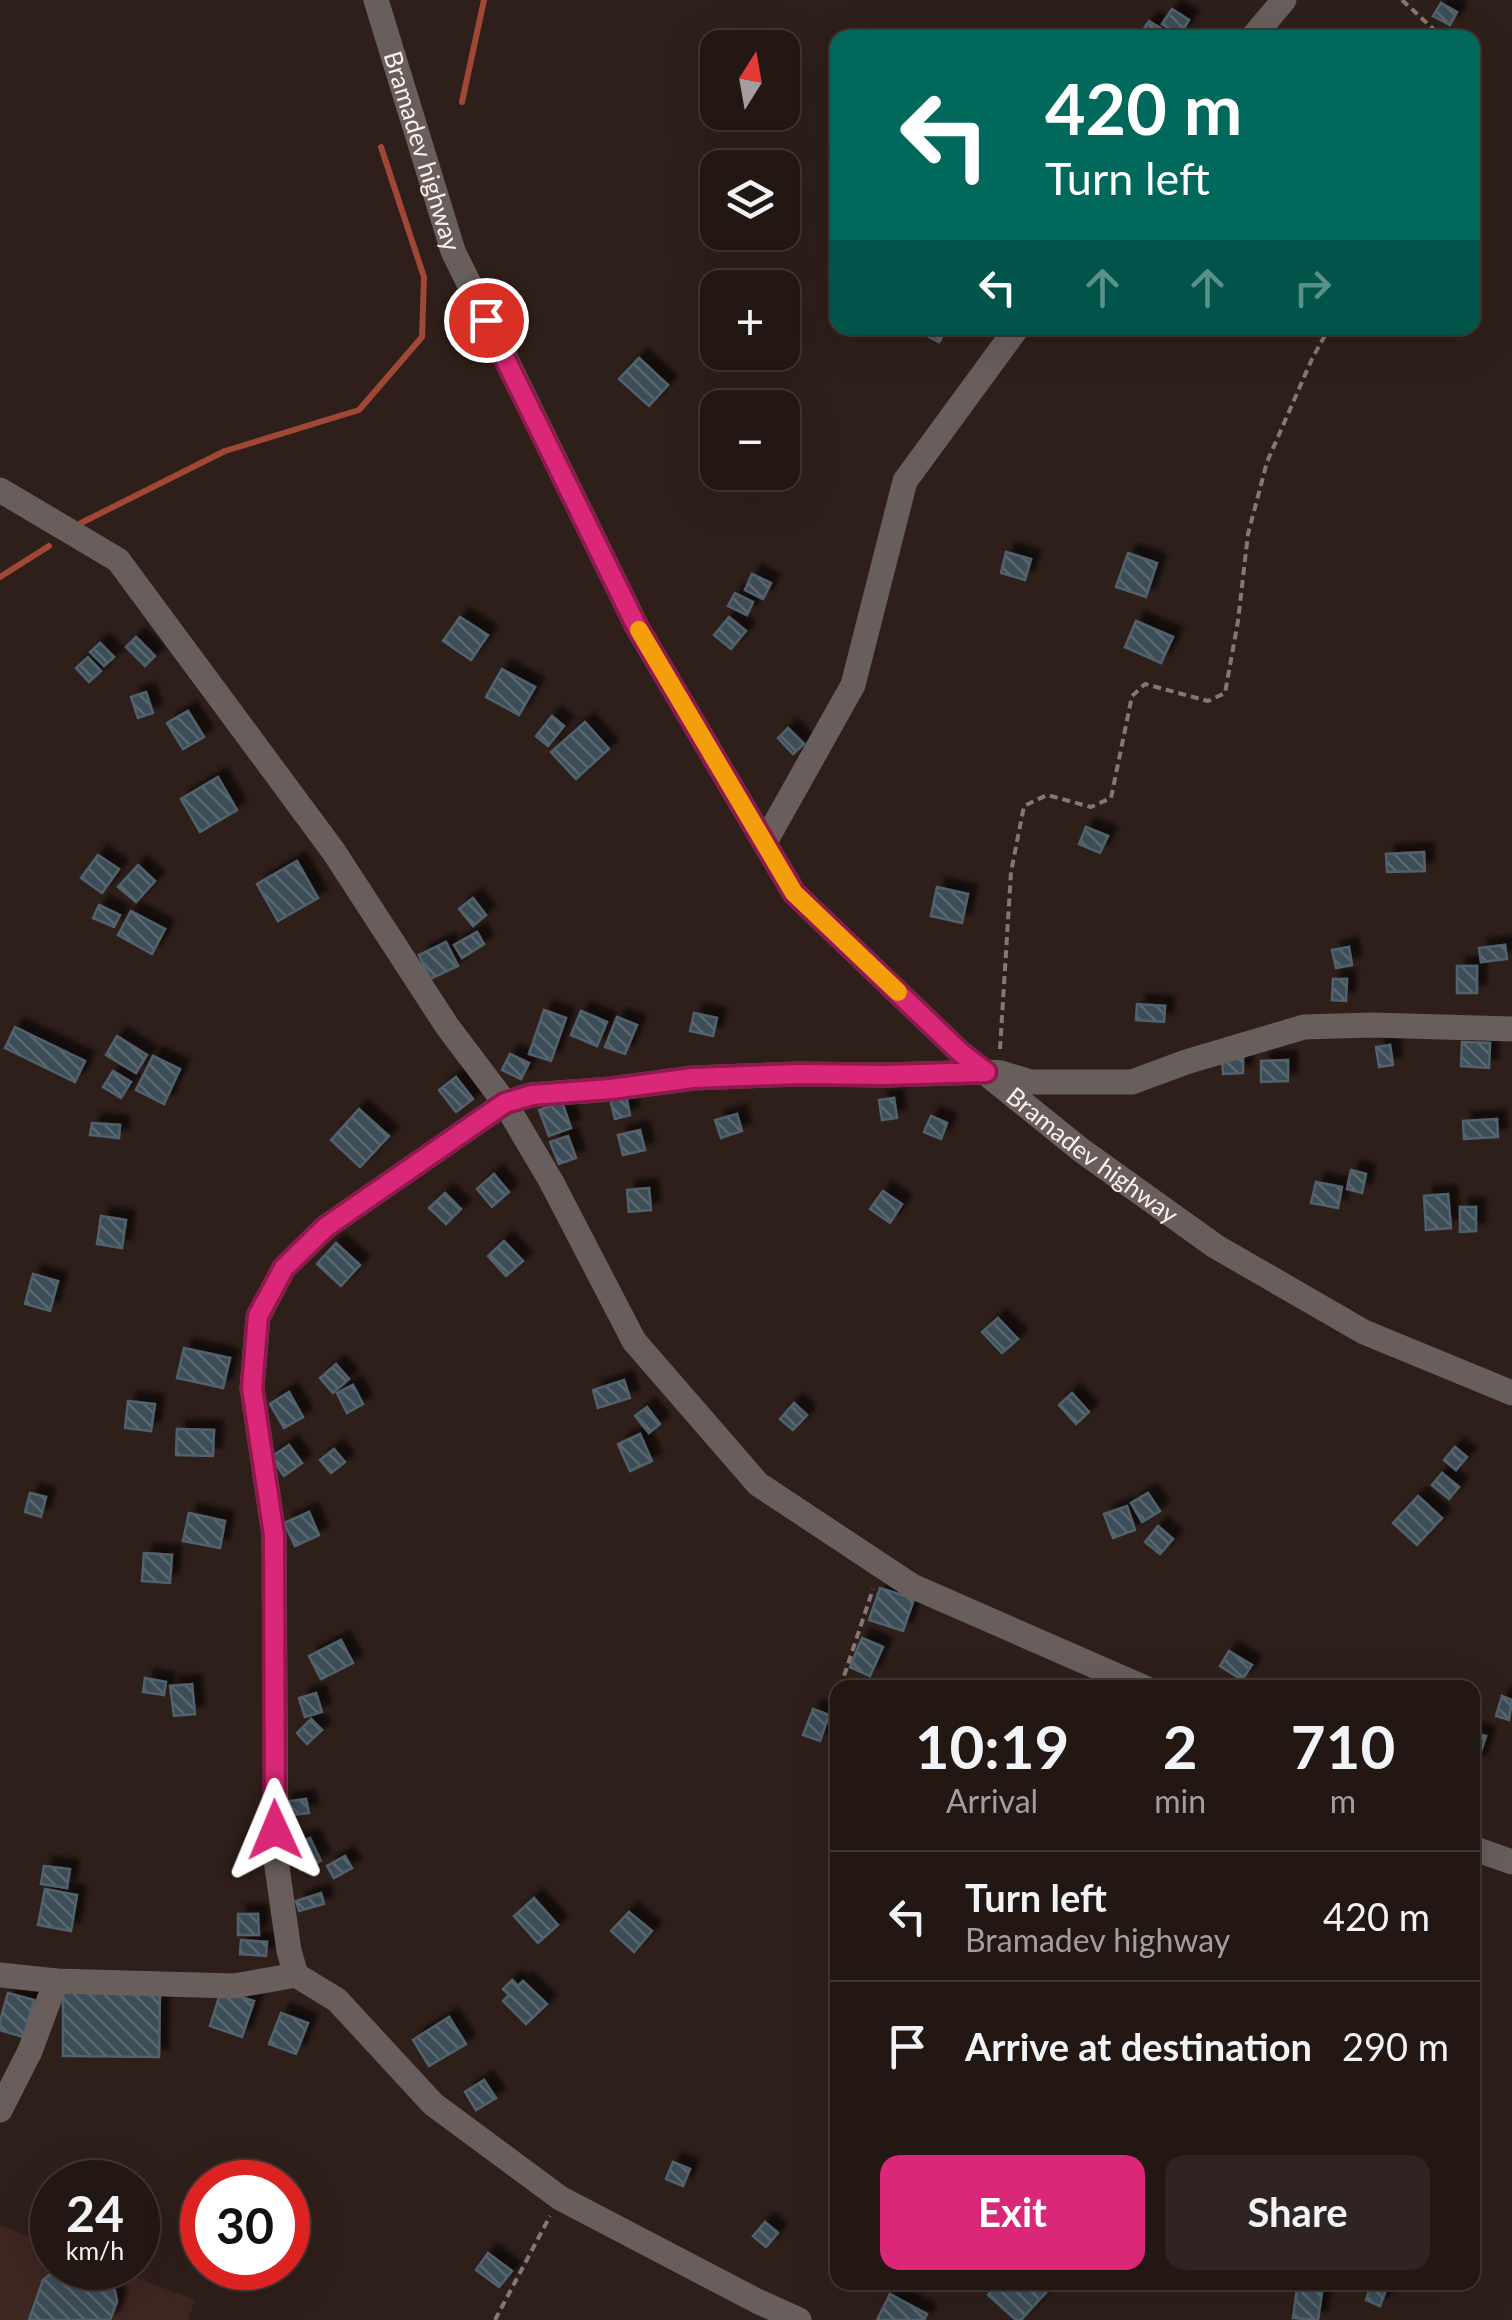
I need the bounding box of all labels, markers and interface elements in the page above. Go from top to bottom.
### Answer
north arrow [700,30,800,130]
map controls [700,30,800,490]
street label: Bramadev highway [379,47,468,254]
text: 420 m [1045,66,1242,150]
icon: left [880,70,1010,200]
button: layers [700,150,800,250]
text: Turn left [1045,151,1210,205]
icon: left [970,260,1025,315]
icon: ahead [1075,260,1130,315]
icon: ahead [1180,260,1235,315]
icon: right [1285,260,1340,315]
button: + [700,270,800,370]
pin [444,278,529,363]
icon: arrive [459,293,514,348]
button: − [700,390,800,490]
street label: Bramadev highway [1001,1080,1185,1229]
text: 10:19 [915,1710,1069,1782]
text: 2 [1163,1710,1198,1782]
text: 710 [1291,1710,1395,1782]
position arrow [223,1778,327,1882]
text: Arrival [946,1781,1038,1820]
text: min [1154,1781,1206,1820]
text: m [1330,1781,1356,1820]
text: Turn left [965,1874,1107,1920]
icon: left [880,1889,935,1944]
text: 420 m [1323,1893,1430,1939]
text: Bramadev highway [965,1920,1230,1959]
icon: arrive [880,2019,935,2074]
text: Arrive at destination [965,2023,1312,2069]
text: 290 m [1342,2023,1449,2069]
button: Exit [880,2155,1145,2270]
button: Share [1165,2155,1430,2270]
speed limit sign: 30 [180,2160,310,2290]
text: 24 [66,2183,124,2243]
text: km/h [66,2235,124,2265]

